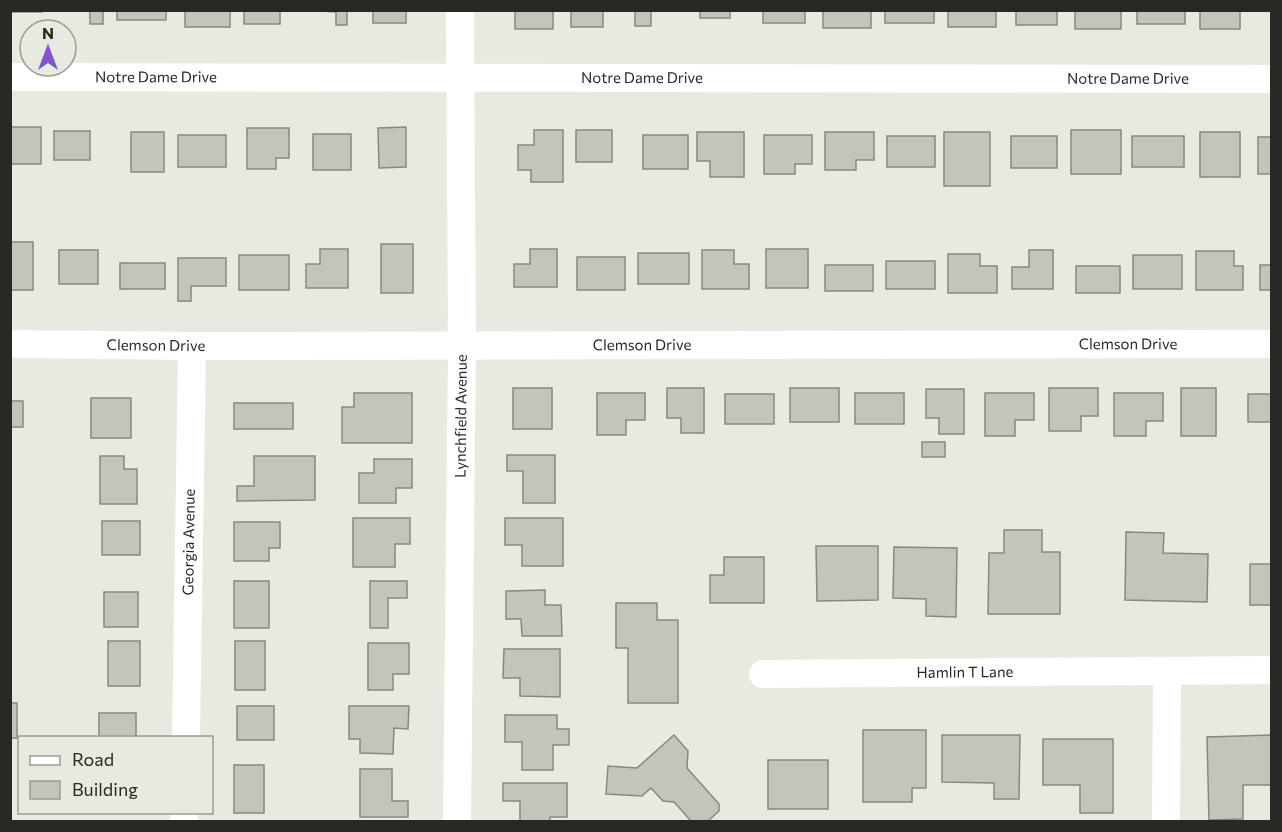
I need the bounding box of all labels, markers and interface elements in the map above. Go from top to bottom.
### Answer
north arrow [18,18,78,78]
text: N [42,23,54,42]
street label: Notre Dame Drive [95,67,217,85]
street label: Notre Dame Drive [581,68,703,86]
street label: Notre Dame Drive [1067,69,1189,87]
street label: Clemson Drive [1079,334,1177,352]
street label: Clemson Drive [107,335,205,354]
street label: Clemson Drive [593,335,691,353]
street label: Lynchfield Avenue [451,354,470,478]
street label: Georgia Avenue [178,488,198,595]
street label: Hamlin T Lane [916,662,1014,681]
legend [18,736,213,814]
text: Road [72,748,114,770]
text: Building [72,778,138,800]

